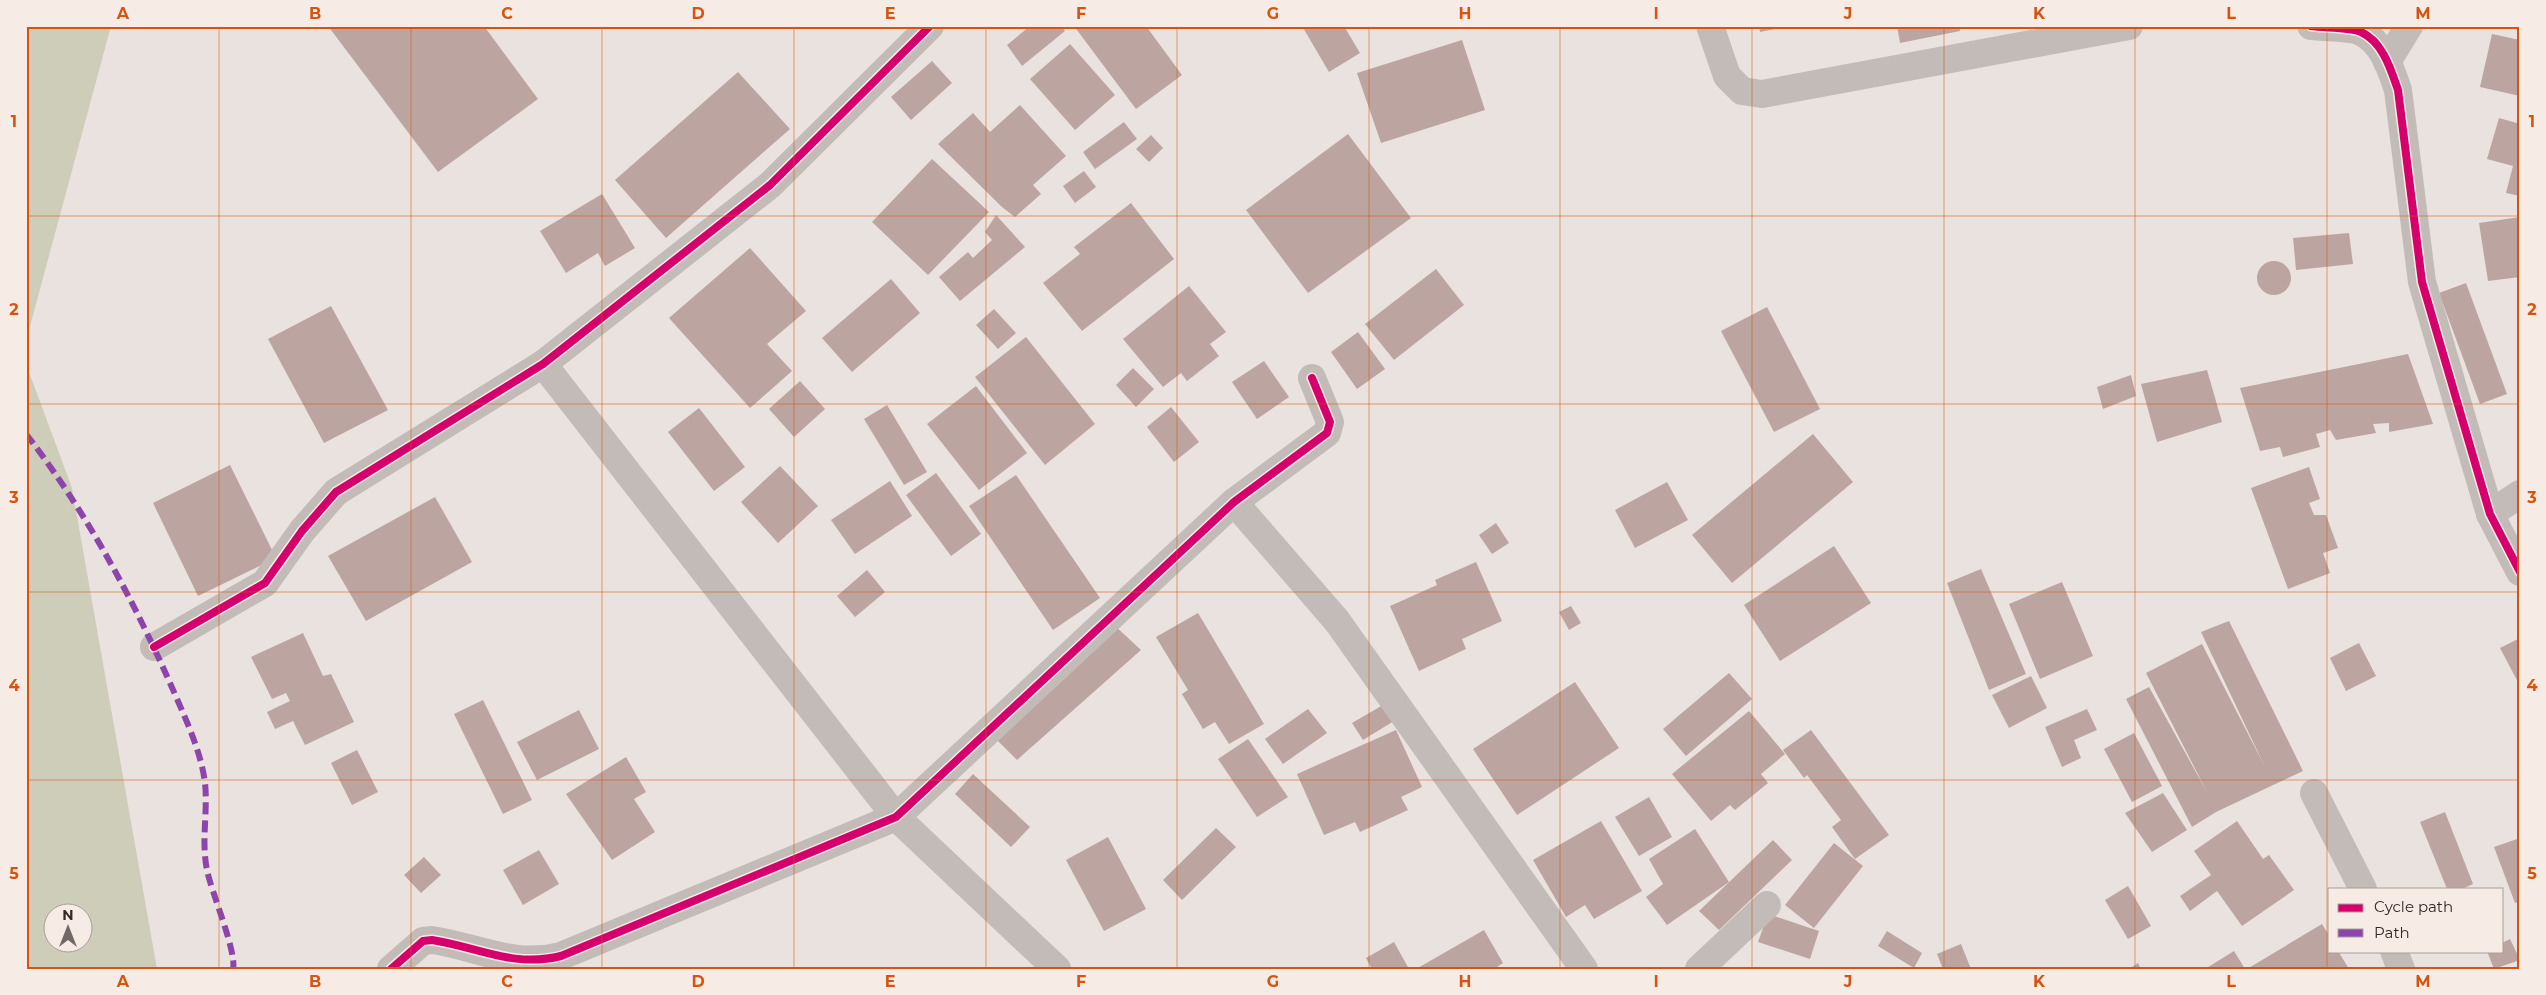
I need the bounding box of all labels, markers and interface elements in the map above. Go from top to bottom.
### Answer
text: A [116,4,130,23]
text: B [309,4,321,23]
text: C [501,4,513,23]
text: D [691,4,705,23]
text: E [885,4,895,23]
text: F [1076,4,1086,23]
text: G [1267,4,1279,23]
text: H [1459,4,1471,23]
text: I [1653,4,1659,23]
text: J [1843,4,1852,23]
text: K [2033,4,2046,23]
text: L [2226,4,2236,23]
text: M [2415,4,2431,23]
text: 1 [11,112,17,131]
text: 1 [2529,112,2535,131]
text: 2 [9,300,19,319]
text: 2 [2527,300,2537,319]
text: 3 [8,488,19,507]
text: 3 [2526,488,2537,507]
text: 4 [8,676,20,695]
text: 4 [2526,676,2538,695]
text: 5 [9,864,19,883]
text: 5 [2527,864,2537,883]
legend [2328,888,2504,952]
text: Cycle path [2374,897,2453,916]
north arrow [42,902,92,952]
text: N [62,906,74,924]
text: Path [2374,923,2410,942]
text: A [116,972,130,991]
text: B [309,972,321,991]
text: C [501,972,513,991]
text: D [691,972,705,991]
text: E [885,972,895,991]
text: F [1076,972,1086,991]
text: G [1267,972,1279,991]
text: H [1459,972,1471,991]
text: I [1653,972,1659,991]
text: J [1843,972,1852,991]
text: K [2033,972,2046,991]
text: L [2226,972,2236,991]
text: M [2415,972,2431,991]

